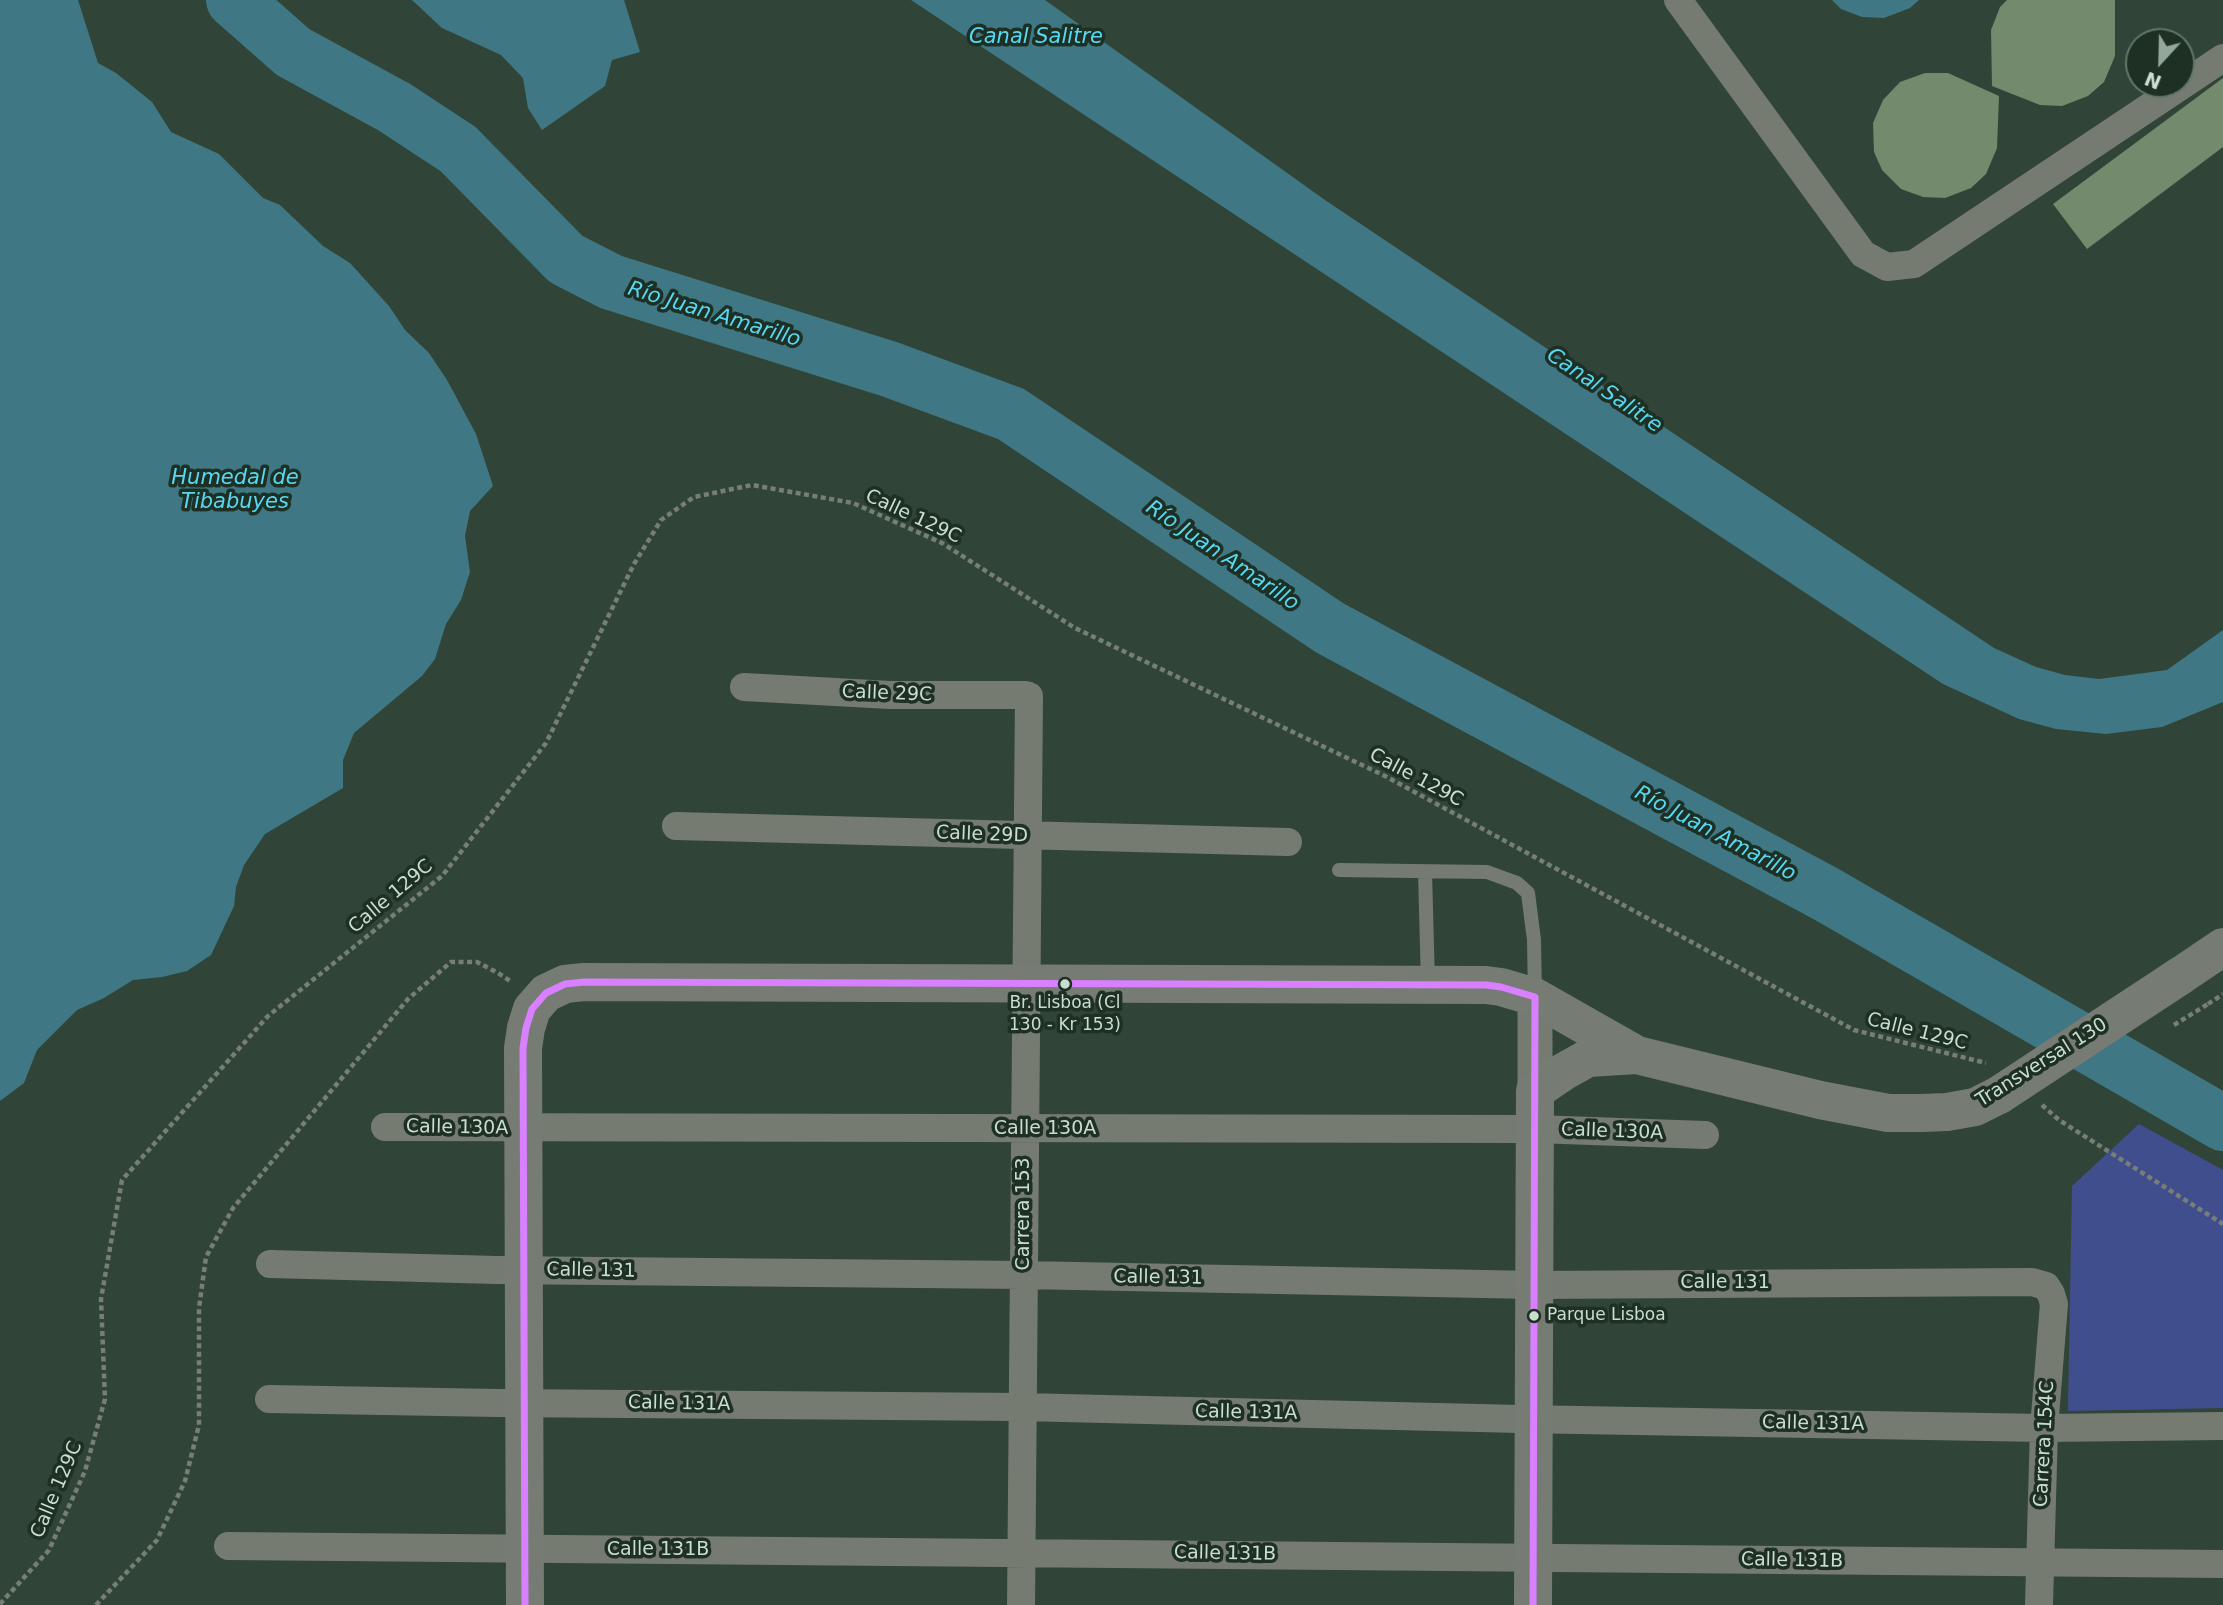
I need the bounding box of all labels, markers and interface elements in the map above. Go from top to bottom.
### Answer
water label: Canal Salitre [969,25,1103,51]
north arrow [2125,28,2195,98]
text: N [2141,67,2164,94]
water label: Río Juan Amarillo [625,277,803,353]
water label: Canal Salitre [1541,343,1667,439]
water label: Humedal de Tibabuyes [171,466,299,516]
street label: Calle 129C [862,485,964,549]
water label: Río Juan Amarillo [1141,496,1303,616]
street label: Calle 29C [841,681,933,707]
street label: Calle 129C [1365,744,1467,812]
water label: Río Juan Amarillo [1630,781,1800,887]
street label: Calle 29D [936,822,1028,848]
street label: Calle 129C [344,855,438,939]
marker: Br. Lisboa (Cl 130 - Kr 153) [1058,977,1072,991]
place label: Br. Lisboa (Cl 130 - Kr 153) [1009,994,1121,1034]
street label: Calle 129C [1864,1009,1970,1055]
street label: Transversal 130 [1972,1014,2112,1112]
street label: Calle 130A [406,1116,508,1140]
street label: Calle 130A [994,1118,1096,1140]
street label: Calle 130A [1560,1119,1664,1145]
street label: Carrera 153 [1013,1157,1035,1271]
street label: Calle 131 [546,1259,636,1283]
street label: Calle 131 [1113,1266,1203,1290]
street label: Calle 131 [1680,1272,1770,1294]
place label: Parque Lisboa [1547,1306,1666,1326]
marker: Parque Lisboa [1527,1309,1541,1323]
street label: Carrera 154C [2030,1380,2060,1508]
street label: Calle 131A [628,1392,730,1416]
street label: Calle 131A [1195,1401,1297,1425]
street label: Calle 131A [1762,1412,1864,1436]
street label: Calle 129C [26,1438,88,1542]
street label: Calle 131B [607,1539,709,1561]
street label: Calle 131B [1174,1542,1276,1566]
street label: Calle 131B [1741,1549,1843,1573]

